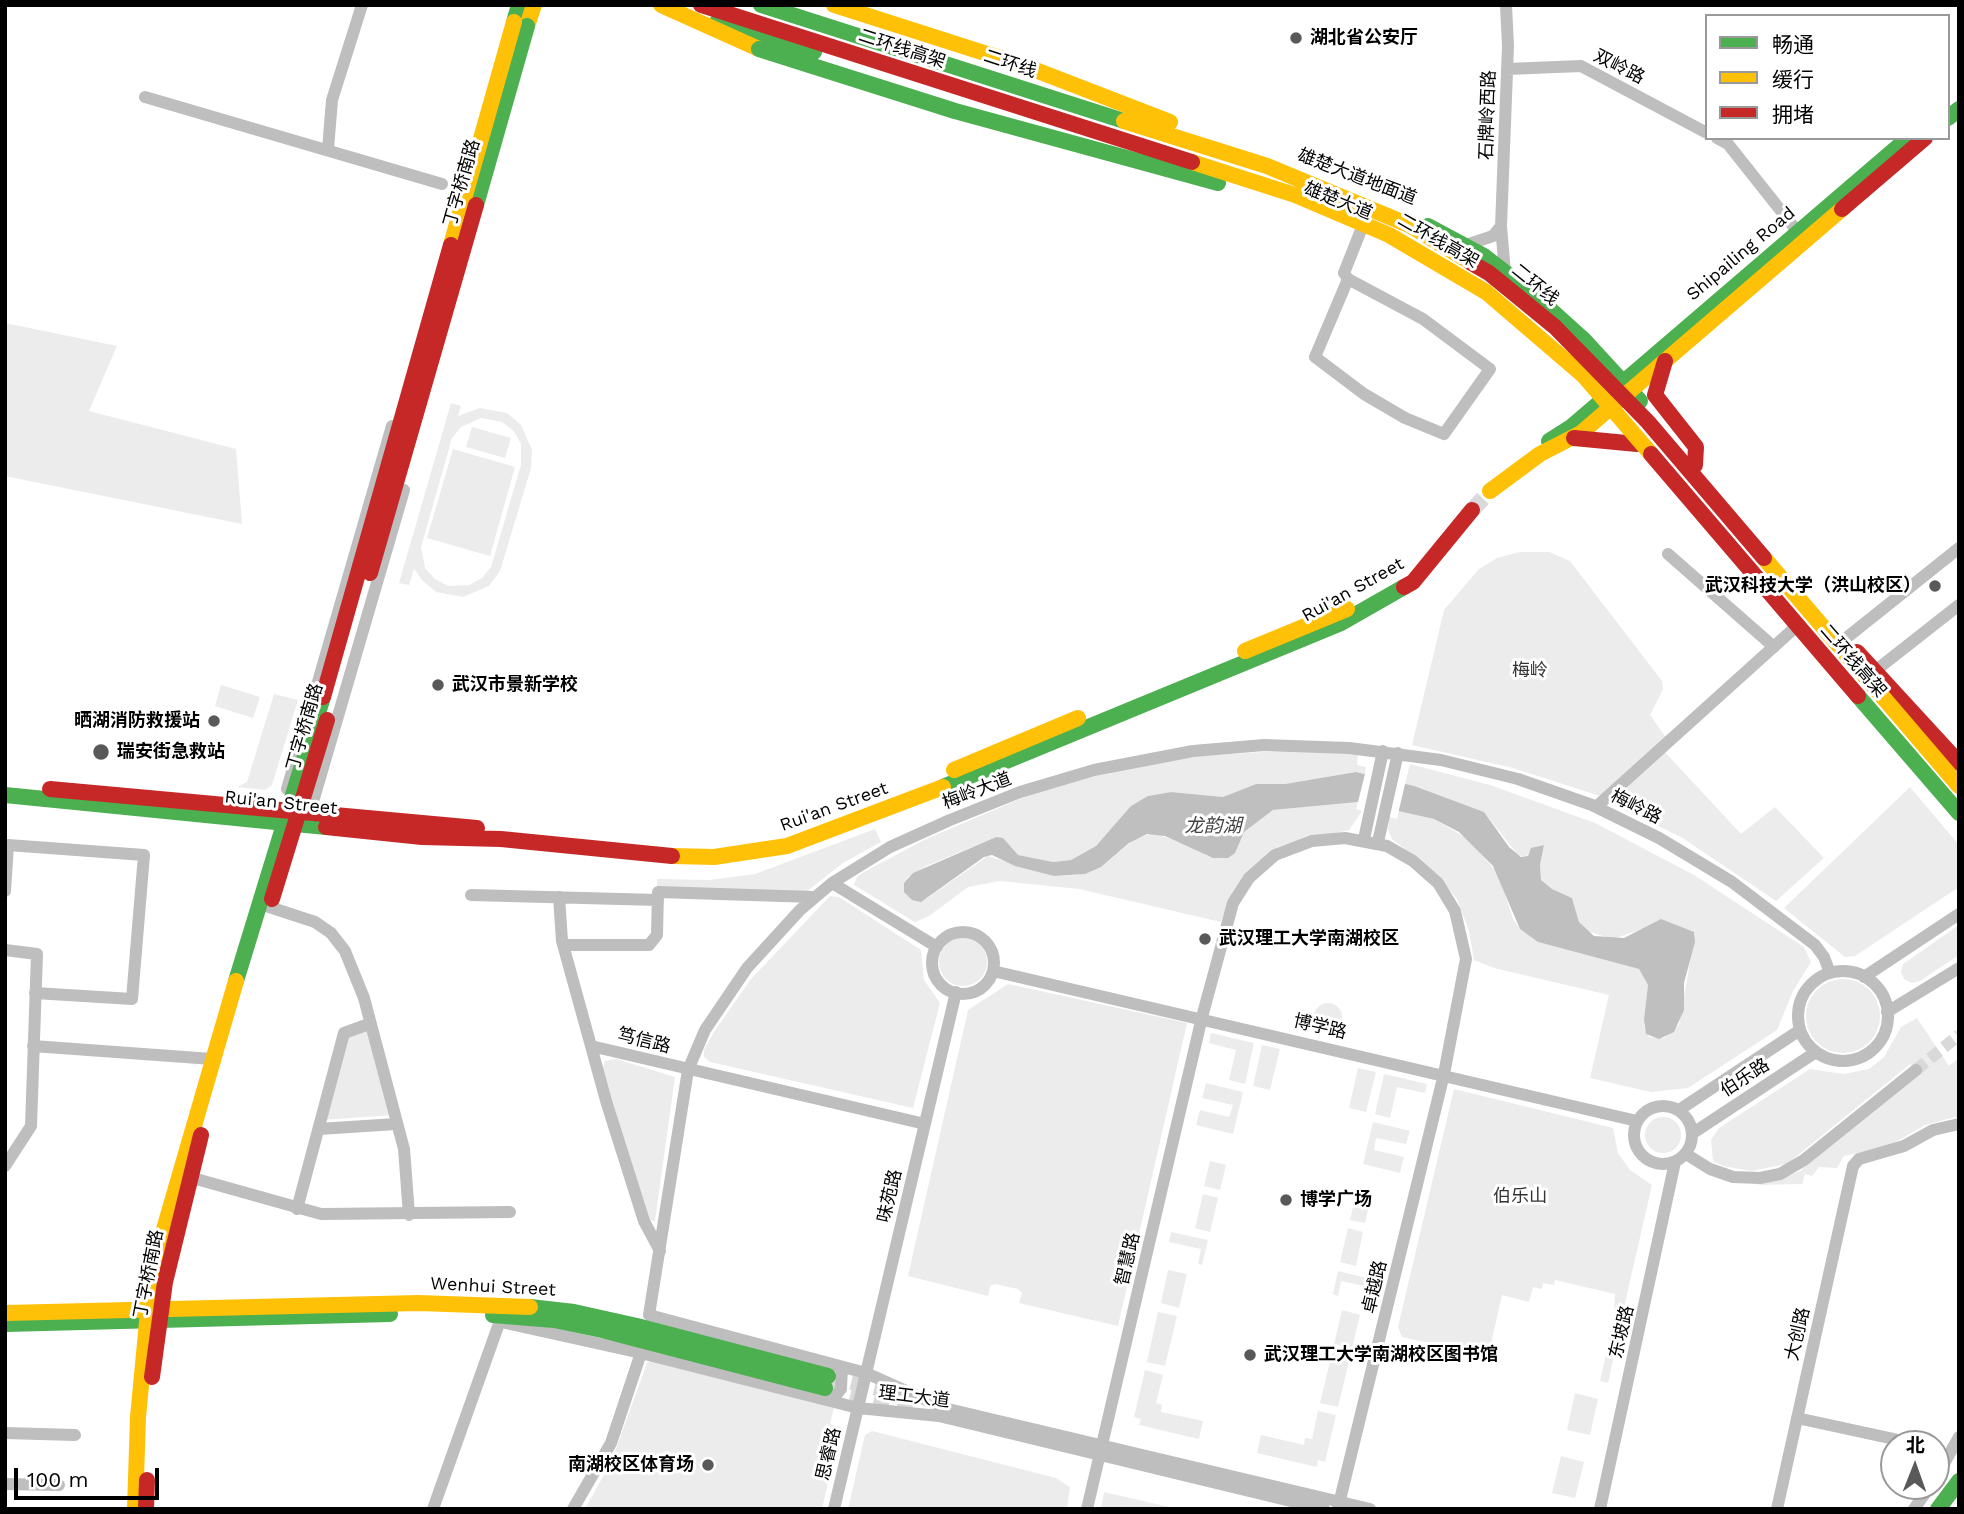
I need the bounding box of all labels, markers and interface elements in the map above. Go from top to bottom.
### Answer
legend [1705,14,1950,140]
street label: 二环线高架 [856,25,948,73]
place label: 湖北省公安厅 [1310,27,1418,49]
marker: 湖北省公安厅 [1288,30,1304,46]
text: 畅通 [1772,32,1814,57]
street label: 二环线 [981,45,1039,83]
street label: 双岭路 [1590,45,1648,89]
text: 缓行 [1772,67,1814,92]
street label: 石牌岭西路 [1476,70,1500,160]
text: 拥堵 [1772,102,1814,127]
street label: 丁字桥南路 [439,137,485,229]
street label: 雄楚大道地面道 [1294,144,1420,210]
street label: 雄楚大道 [1301,178,1375,224]
street label: Shipailing Road [1682,202,1800,306]
street label: 二环线高架 [1394,209,1482,273]
street label: 二环线 [1507,260,1563,310]
street label: Rui'an Street [1298,553,1408,627]
place label: 武汉科技大学（洪山校区） [1705,575,1921,597]
marker: 武汉科技大学（洪山校区） [1927,578,1943,594]
street label: 二环线高架 [1815,620,1891,702]
park label: 梅岭 [1512,660,1548,682]
place label: 武汉市景新学校 [452,674,578,696]
marker: 武汉市景新学校 [430,677,446,693]
street label: 丁字桥南路 [282,681,328,773]
place label: 晒湖消防救援站 [74,710,200,732]
marker: 晒湖消防救援站 [206,713,222,729]
place label: 瑞安街急救站 [117,741,225,763]
marker: 瑞安街急救站 [91,742,111,762]
street label: 梅岭大道 [940,768,1014,814]
street label: Rui'an Street [777,777,891,837]
street label: 梅岭路 [1607,785,1665,829]
street label: Rui'an Street [224,786,338,820]
water label: 龙韵湖 [1185,815,1241,837]
place label: 武汉理工大学南湖校区 [1219,928,1399,950]
marker: 武汉理工大学南湖校区 [1197,931,1213,947]
street label: 博学路 [1291,1010,1349,1044]
street label: 笃信路 [615,1024,673,1058]
street label: 伯乐路 [1716,1054,1774,1102]
street label: 味苑路 [873,1167,907,1225]
park label: 伯乐山 [1493,1186,1547,1208]
place label: 博学广场 [1300,1189,1372,1211]
marker: 博学广场 [1278,1192,1294,1208]
street label: 丁字桥南路 [130,1228,168,1320]
street label: 智慧路 [1111,1230,1145,1288]
street label: 卓越路 [1358,1258,1392,1316]
street label: Wenhui Street [430,1273,556,1301]
street label: 东坡路 [1605,1303,1639,1361]
street label: 大创路 [1781,1305,1815,1363]
place label: 武汉理工大学南湖校区图书馆 [1264,1344,1498,1366]
marker: 武汉理工大学南湖校区图书馆 [1242,1347,1258,1363]
street label: 理工大道 [877,1382,951,1412]
street label: 思睿路 [812,1425,846,1483]
north arrow [1880,1430,1950,1500]
text: 北 [1906,1434,1925,1457]
scale bar [18,1454,163,1498]
place label: 南湖校区体育场 [568,1454,694,1476]
marker: 南湖校区体育场 [700,1457,716,1473]
text: 100 m [27,1467,89,1492]

